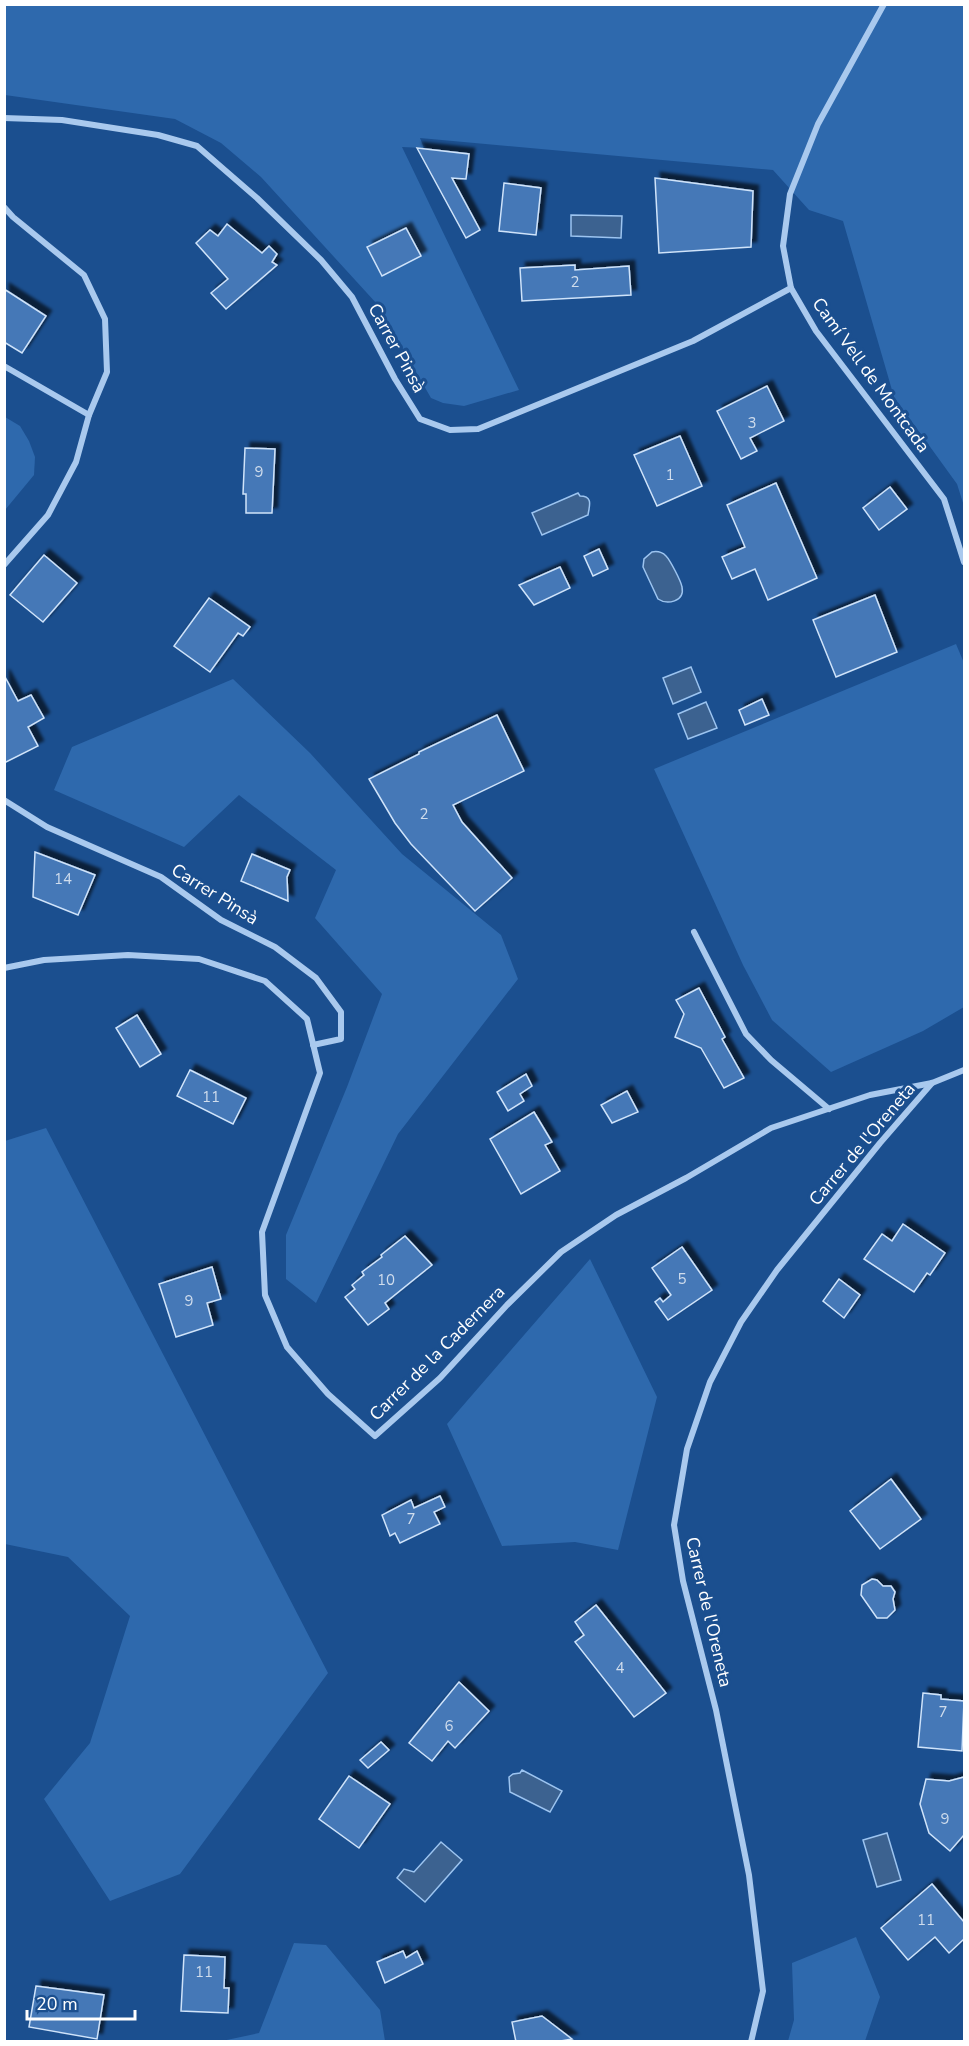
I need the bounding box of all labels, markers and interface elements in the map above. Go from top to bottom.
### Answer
house number: 2 [570,272,580,292]
street label: Camí Vell de Montcada [807,293,935,457]
street label: Carrer Pinsà [363,299,431,397]
house number: 3 [747,413,757,433]
house number: 9 [254,462,264,482]
house number: 1 [665,465,675,485]
house number: 2 [419,804,429,824]
street label: Carrer Pinsà [167,858,263,930]
house number: 14 [54,869,72,889]
street label: Carrer de l'Oreneta [803,1078,921,1210]
house number: 11 [202,1087,220,1107]
house number: 5 [677,1269,687,1289]
house number: 10 [377,1270,395,1290]
street label: Carrer de la Cadernera [364,1280,510,1426]
house number: 9 [184,1291,194,1311]
house number: 7 [406,1509,416,1529]
street label: Carrer de l'Oreneta [680,1535,738,1689]
house number: 4 [615,1658,625,1678]
house number: 7 [938,1702,948,1722]
house number: 6 [444,1716,454,1736]
house number: 9 [940,1809,950,1829]
house number: 11 [917,1910,935,1930]
house number: 11 [195,1962,213,1982]
scale bar [27,1983,135,2021]
text: 20 m [36,1992,78,2016]

